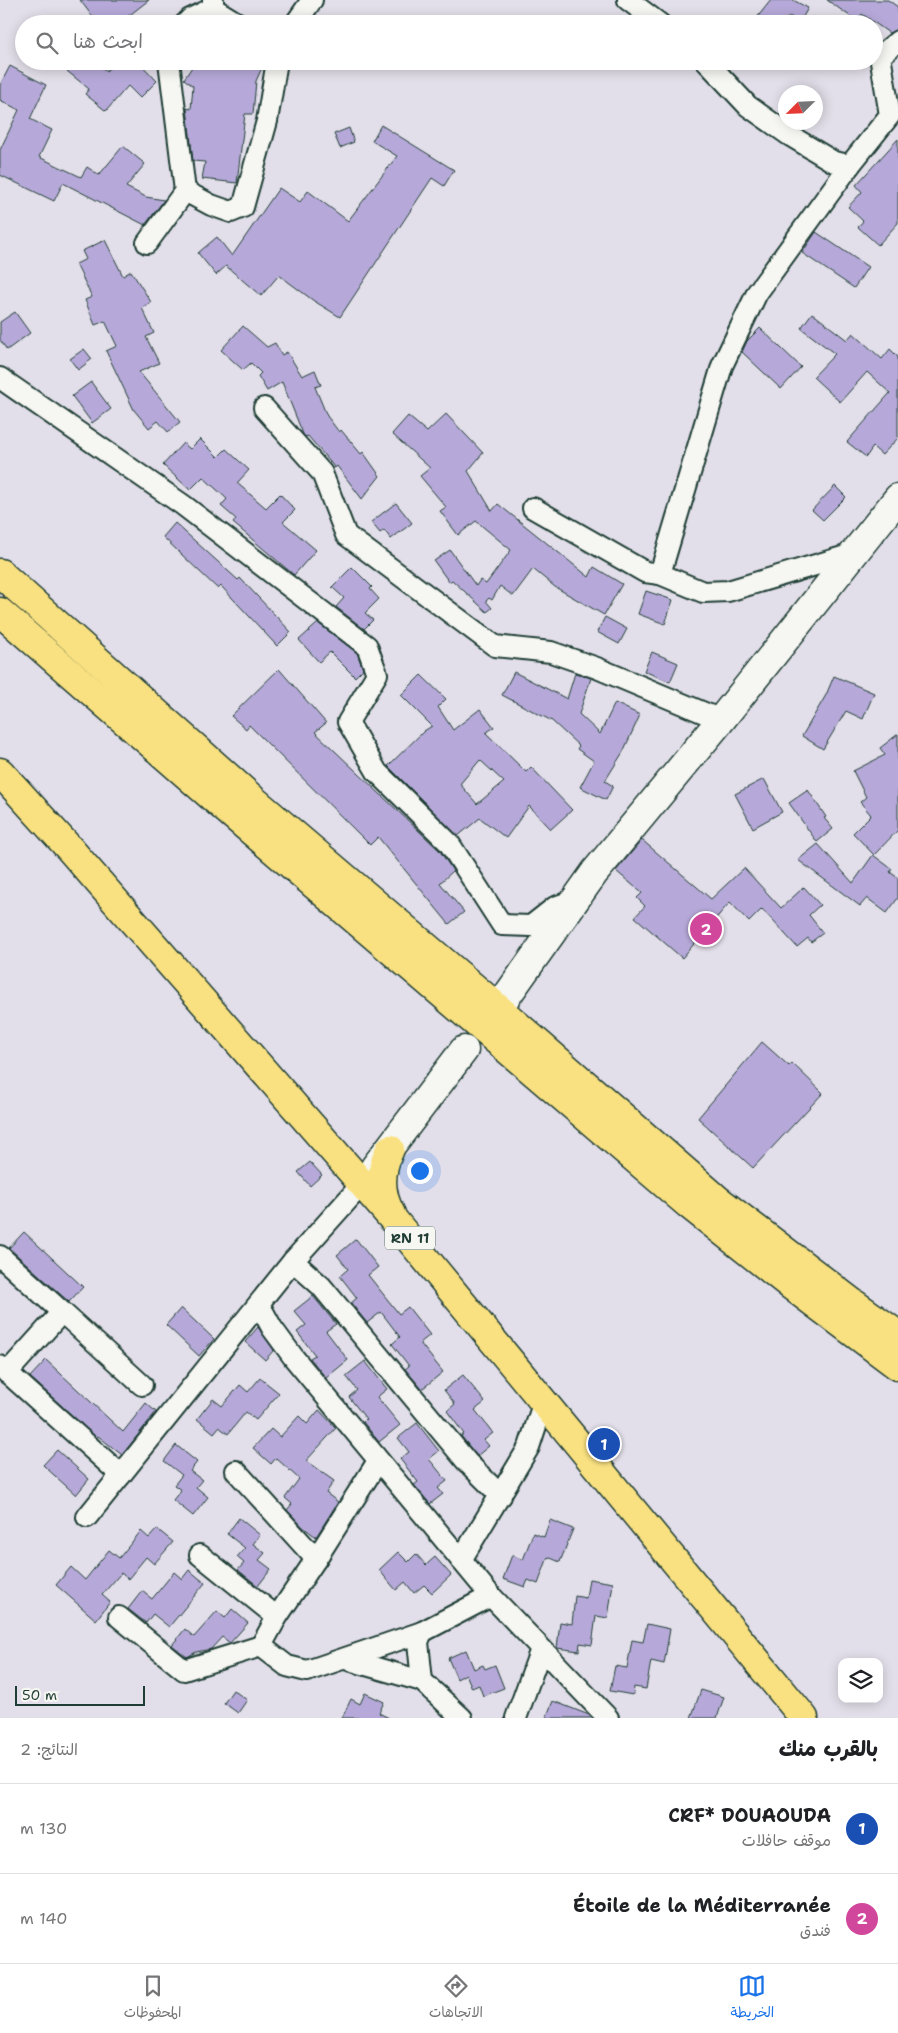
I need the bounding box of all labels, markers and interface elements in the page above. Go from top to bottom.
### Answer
search box [15,15,883,70]
icon: search [33,29,61,57]
text: ابحث هنا [73,29,143,54]
north arrow [778,85,823,130]
pin: 2 [690,910,722,948]
your location [407,1158,433,1184]
road number: RN 11 [385,1226,435,1250]
pin: 1 [588,1425,620,1463]
map controls [838,1658,883,1703]
button: layers [838,1658,883,1703]
scale bar [15,1683,145,1706]
text: 50 m [22,1686,57,1704]
text: بالقرب منك [779,1735,878,1763]
text: النتائج: 2 [20,1739,78,1760]
text: CRF* DOUAOUDA [668,1803,831,1828]
text: 130 m [20,1818,67,1839]
text: 1 [858,1818,866,1839]
text: موقف حافلات [742,1830,831,1851]
text: Étoile de la Méditerranée [573,1893,831,1918]
text: 140 m [20,1908,68,1929]
text: 2 [856,1908,868,1929]
text: فندق [800,1920,831,1941]
tab: المحفوظات [124,1972,181,2025]
tab: الاتجاهات [429,1972,483,2025]
tab: الخريطة [731,1972,774,2025]

